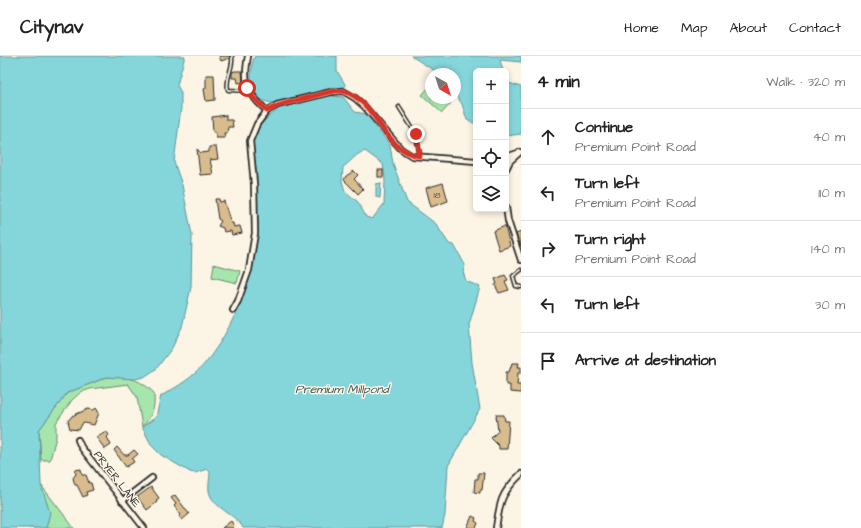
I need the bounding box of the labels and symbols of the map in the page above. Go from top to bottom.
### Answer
north arrow [425,68,461,104]
route start [238,79,256,97]
route end [407,125,425,143]
house number: 18 [434,189,441,202]
water label: Premium Millpond [295,381,391,398]
street label: PRYER LANE [90,448,144,511]

